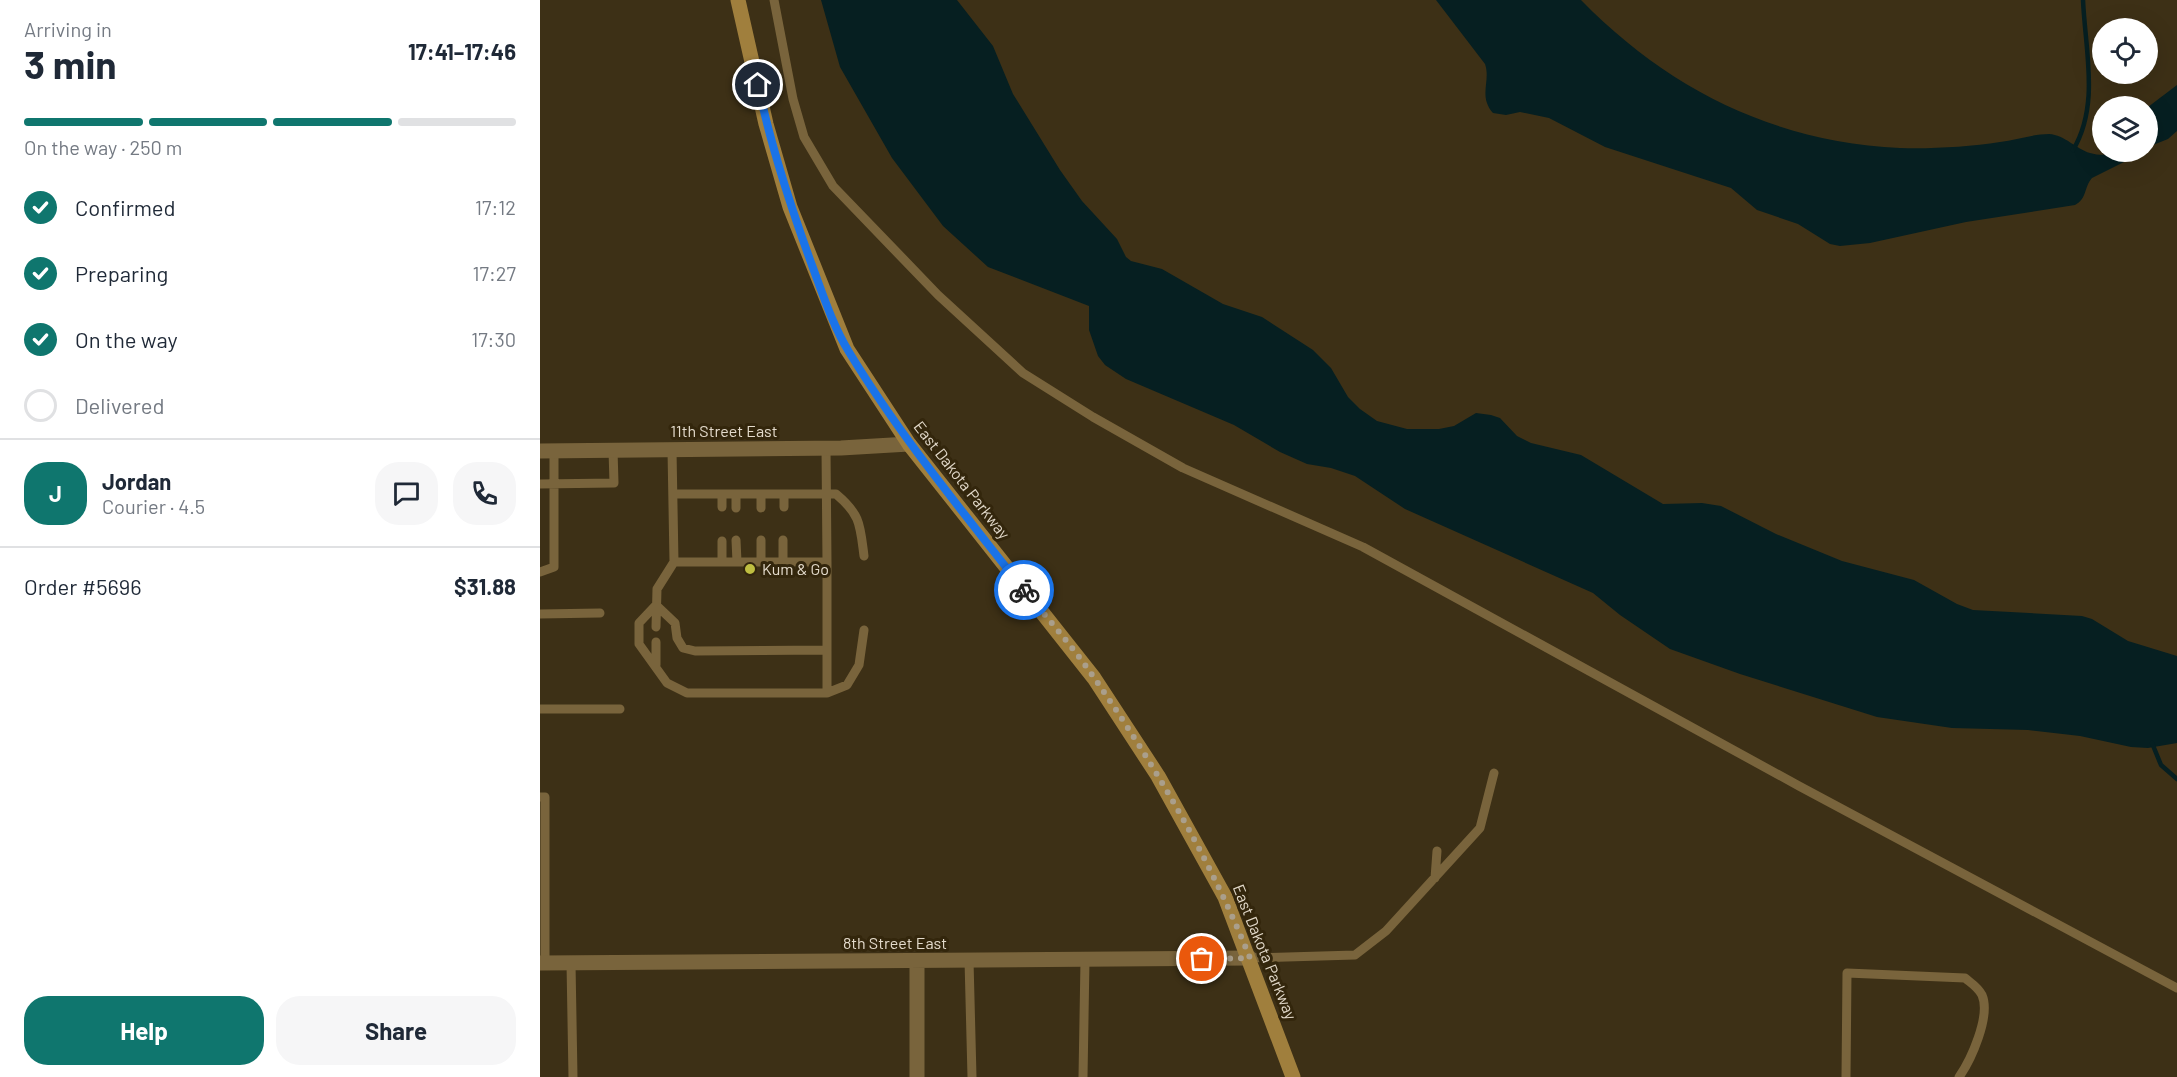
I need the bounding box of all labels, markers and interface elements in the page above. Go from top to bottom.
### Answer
text: Arriving in [24,17,112,41]
map controls [2092,18,2158,162]
button: locate [2092,18,2158,84]
text: 17:41–17:46 [408,38,516,64]
text: 3 min [24,40,117,87]
pin [732,59,783,110]
icon: home [741,68,774,101]
button: layers [2092,96,2158,162]
text: On the way · 250 m [24,135,182,159]
icon: check [24,191,57,224]
text: Confirmed [75,194,175,220]
text: 17:12 [475,195,516,219]
icon: check [24,257,57,290]
text: Preparing [75,260,168,286]
text: 17:27 [473,261,516,285]
icon: check [24,323,57,356]
text: On the way [75,326,178,352]
text: 17:30 [471,327,516,351]
text: Delivered [75,392,164,418]
street label: East Dakota Parkway [910,417,1015,543]
street label: 11th Street East [670,421,778,440]
button: chat [375,462,438,525]
button: phone [453,462,516,525]
text: Jordan [102,468,171,494]
text: J [49,480,62,506]
text: Courier · 4.5 [102,494,205,518]
place label: Kum & Go [762,559,829,578]
courier [994,560,1054,620]
marker: Kum & Go [743,562,757,576]
text: Order #5696 [24,573,142,599]
text: $31.88 [454,573,516,599]
icon: bike [1008,574,1041,607]
street label: East Dakota Parkway [1230,881,1302,1023]
street label: 8th Street East [843,933,947,952]
pin [1176,933,1227,984]
icon: bag [1185,942,1218,975]
button: Help [24,996,264,1065]
button: Share [276,996,516,1065]

